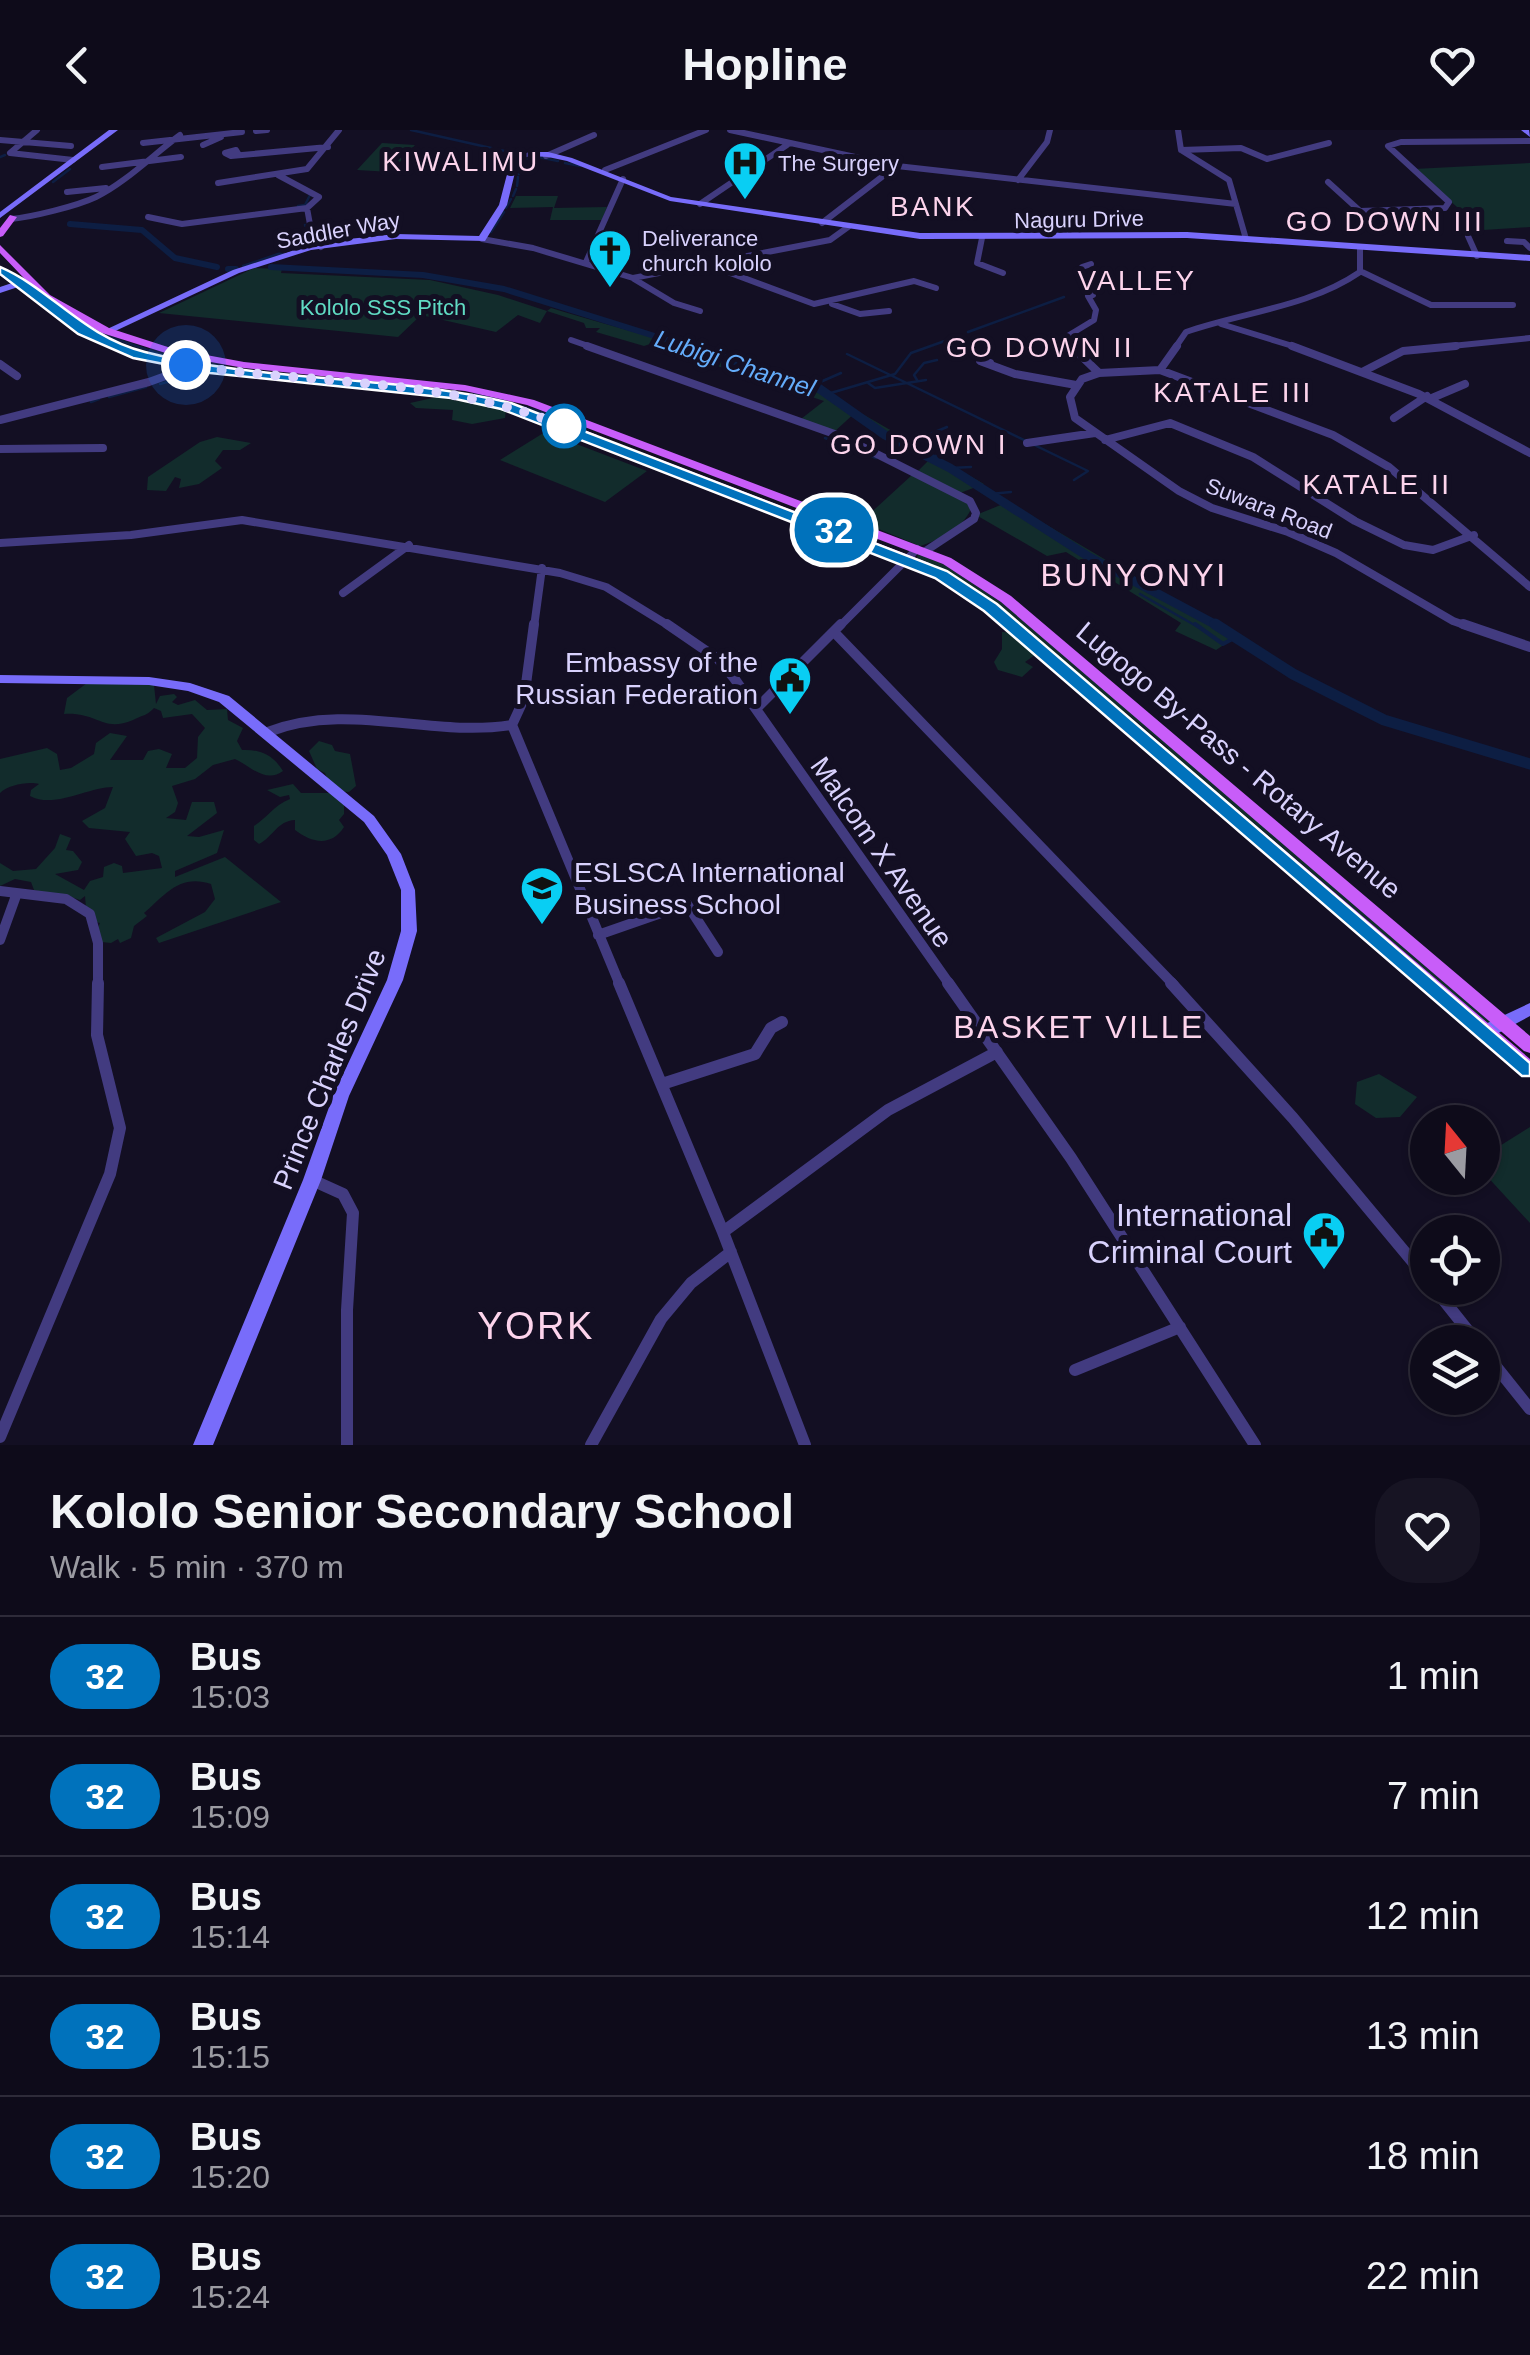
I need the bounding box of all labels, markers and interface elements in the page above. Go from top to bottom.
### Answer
icon: back [50,38,105,93]
icon: heart [1425,38,1480,93]
text: Hopline [683,39,848,90]
hospital icon: The Surgery [722,140,768,201]
district label: KIWALIMU [382,146,540,177]
place label: The Surgery [778,151,899,176]
district label: BANK [890,191,976,222]
street label: Naguru Drive [1014,206,1144,233]
district label: GO DOWN III [1286,206,1484,237]
street label: Saddler Way [274,207,402,254]
place label: Deliverance church kololo [642,226,772,276]
church icon: Deliverance church kololo [587,228,633,289]
district label: VALLEY [1078,265,1196,296]
park label: Kololo SSS Pitch [300,295,466,320]
water label: Lubigi Channel [651,324,820,403]
district label: GO DOWN II [946,332,1134,363]
your location [161,340,211,390]
district label: KATALE III [1153,377,1313,408]
unlabelled marker [543,405,585,447]
district label: GO DOWN I [830,429,1008,460]
district label: KATALE II [1302,469,1452,500]
street label: Suwara Road [1202,473,1336,544]
line badge: 32 [789,498,879,562]
text: 32 [815,511,853,550]
district label: BUNYONYI [1040,557,1228,593]
street label: Lugogo By-Pass - Rotary Avenue [1070,616,1407,905]
place label: Embassy of the Russian Federation [515,647,758,710]
public building icon: Embassy of the Russian Federation [767,655,813,716]
street label: Malcom X Avenue [804,751,959,953]
place label: ESLSCA International Business School [574,857,845,920]
school or university icon: ESLSCA International Business School [519,865,565,926]
street label: Prince Charles Drive [267,944,392,1194]
district label: BASKET VILLE [953,1009,1205,1045]
north arrow [1410,1105,1500,1195]
map controls [1410,1105,1500,1415]
place label: International Criminal Court [1088,1197,1292,1270]
public building icon: International Criminal Court [1301,1210,1347,1271]
button: locate [1410,1215,1500,1305]
district label: YORK [477,1305,595,1347]
button: layers [1410,1325,1500,1415]
button: heart [1375,1478,1480,1583]
text: Kololo Senior Secondary School [50,1485,794,1538]
text: Walk · 5 min · 370 m [50,1549,344,1585]
text: Bus [190,1636,262,1678]
text: 1 min [1387,1655,1480,1697]
text: 32 [86,1657,124,1696]
text: 15:03 [190,1679,270,1715]
text: Bus [190,1756,262,1798]
text: 7 min [1387,1775,1480,1817]
text: 32 [86,1777,124,1816]
text: 15:09 [190,1799,270,1835]
text: Bus [190,1876,262,1918]
text: 12 min [1366,1895,1480,1937]
text: 32 [86,1897,124,1936]
text: 15:14 [190,1919,270,1955]
text: Bus [190,1996,262,2038]
text: 13 min [1366,2015,1480,2057]
text: 32 [86,2017,124,2056]
text: 15:15 [190,2039,270,2075]
text: Bus [190,2116,262,2158]
text: 18 min [1366,2135,1480,2177]
text: 32 [86,2137,124,2176]
text: 15:20 [190,2159,270,2195]
text: Bus [190,2236,262,2278]
text: 22 min [1366,2255,1480,2297]
text: 32 [86,2257,124,2296]
text: 15:24 [190,2279,270,2315]

